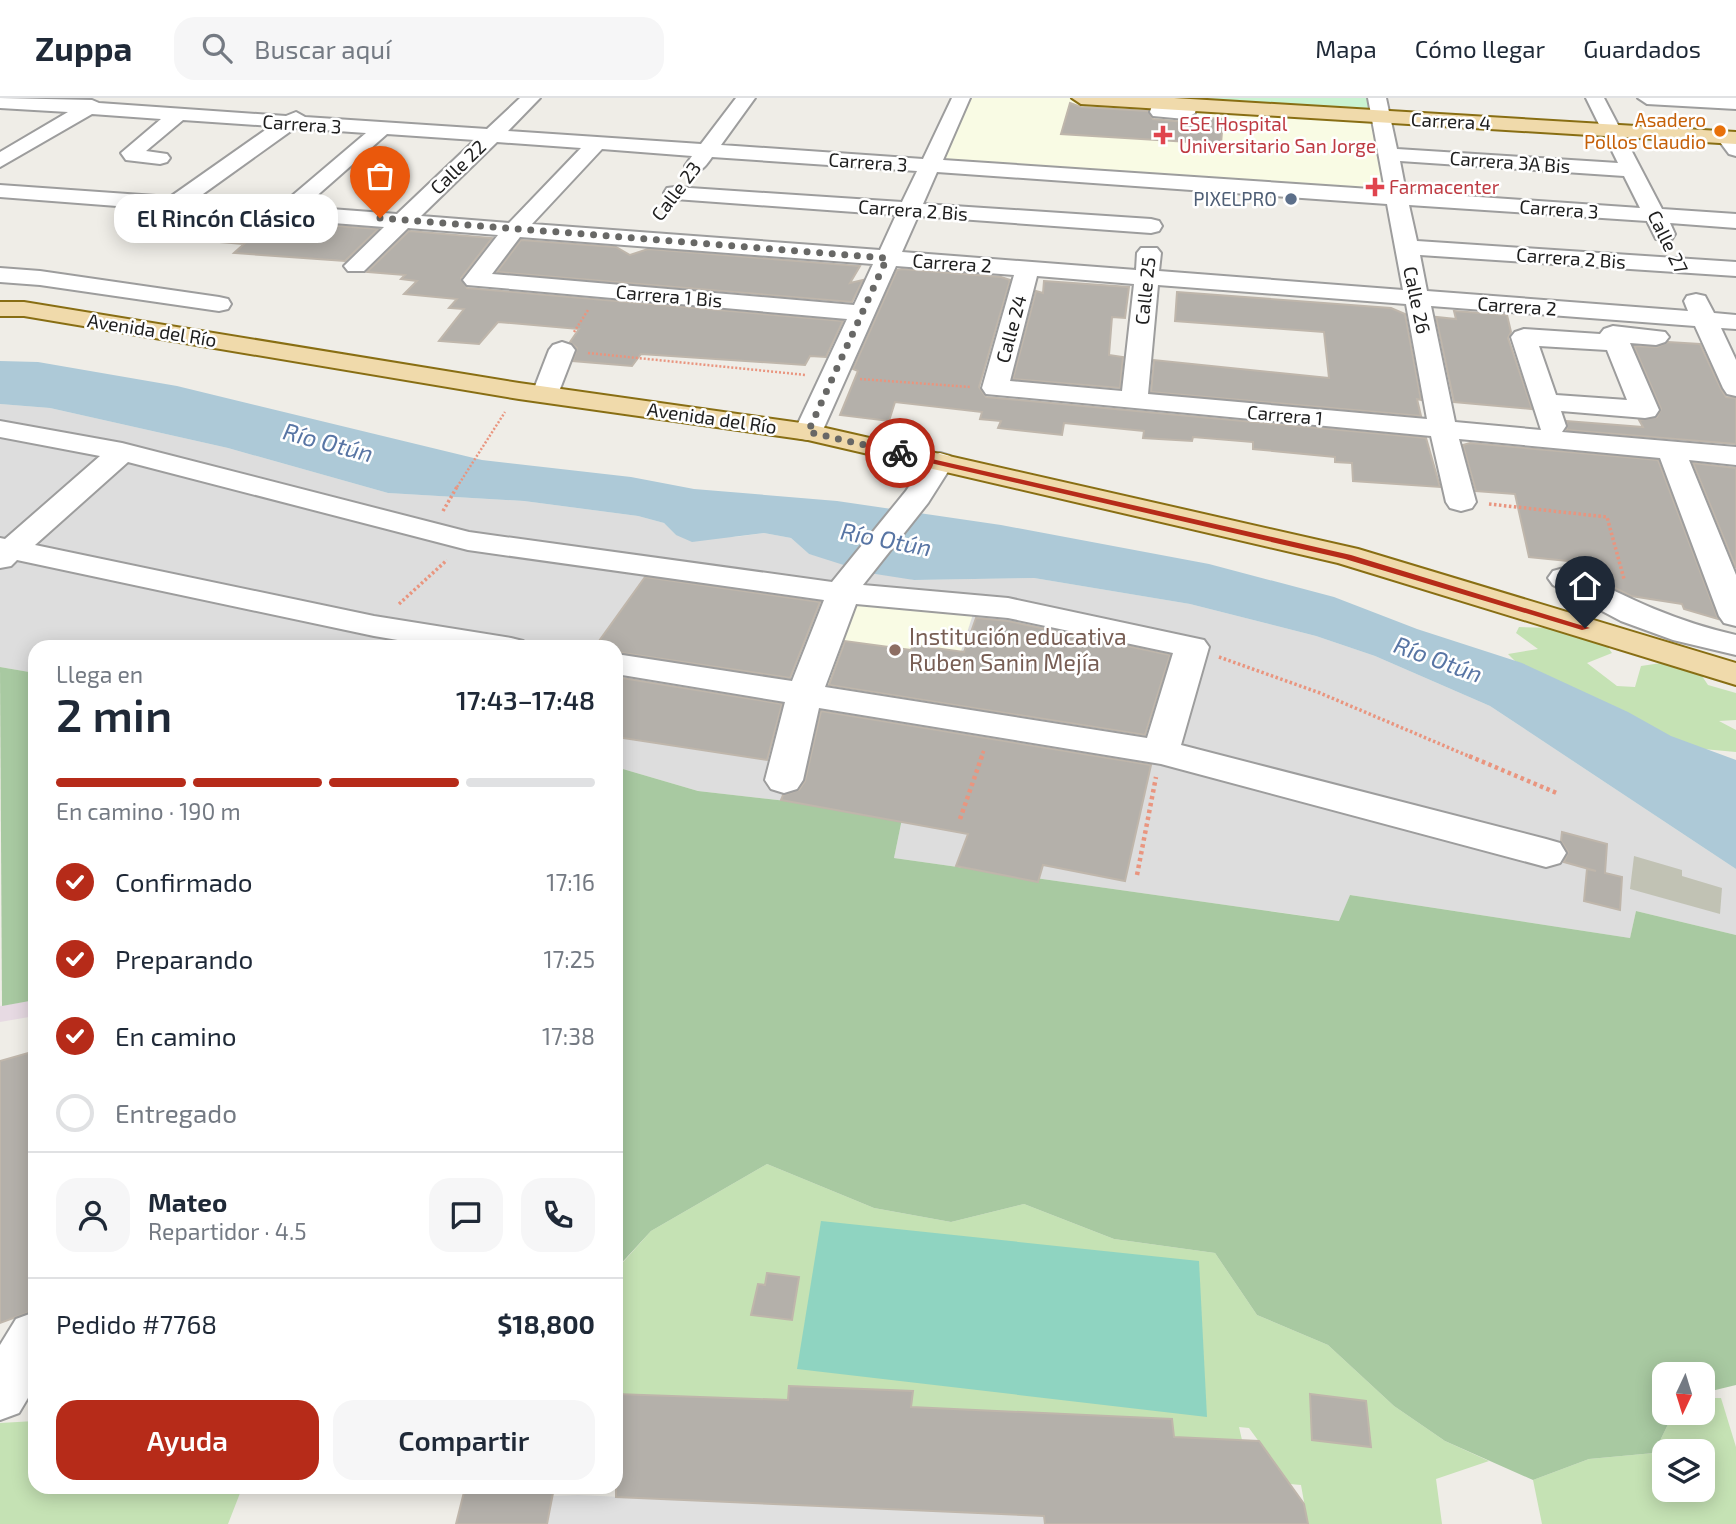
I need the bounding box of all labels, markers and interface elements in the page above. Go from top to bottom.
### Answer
search box [174,17,664,80]
text: Zuppa [35,28,132,68]
icon: search [198,29,236,67]
text: Buscar aquí [254,33,392,64]
text: Mapa [1315,34,1377,63]
text: Cómo llegar [1415,34,1545,63]
text: Guardados [1583,34,1701,63]
street label: Carrera 4 [1410,107,1492,134]
place label: Asadero Pollos Claudio [1584,108,1706,153]
street label: Carrera 3 [262,109,342,138]
place label: ESE Hospital Universitario San Jorge [1179,112,1376,157]
marker: Asadero Pollos Claudio [1712,123,1728,139]
marker: ESE Hospital Universitario San Jorge [1153,125,1173,145]
street label: Calle 22 [425,135,490,199]
pin [350,146,410,218]
street label: Carrera 3A Bis [1449,146,1571,177]
street label: Carrera 3 [828,147,908,176]
icon: bag [361,157,399,195]
street label: Calle 23 [646,157,705,225]
place label: Farmacenter [1389,175,1500,198]
marker: Farmacenter [1367,179,1383,195]
place label: PIXELPRO [1193,187,1277,210]
marker: PIXELPRO [1283,191,1299,207]
callout: El Rincón Clásico [114,194,338,242]
street label: Carrera 2 Bis [857,194,969,225]
street label: Carrera 3 [1519,194,1599,223]
text: El Rincón Clásico [137,204,315,232]
street label: Calle 27 [1643,206,1694,277]
street label: Carrera 2 Bis [1515,242,1627,273]
street label: Carrera 2 [912,248,992,277]
street label: Calle 25 [1130,256,1159,326]
street label: Calle 26 [1399,264,1436,336]
street label: Carrera 1 Bis [615,279,723,312]
street label: Carrera 2 [1477,291,1557,320]
street label: Calle 24 [990,292,1031,365]
street label: Avenida del Río [86,308,218,351]
street label: Avenida del Río [646,397,778,438]
street label: Carrera 1 [1246,400,1324,429]
water label: Río Otún [280,416,377,467]
courier [865,418,935,488]
icon: bike [881,434,919,472]
water label: Río Otún [838,516,934,562]
pin [1555,556,1615,628]
icon: home [1566,567,1604,605]
place label: Institución educativa Ruben Sanin Mejía [909,622,1127,676]
water label: Río Otún [1390,629,1487,688]
marker: Institución educativa Ruben Sanin Mejía [887,642,903,658]
text: Llega en [56,660,143,688]
text: 17:43–17:48 [456,684,595,715]
text: 2 min [56,686,172,741]
text: En camino · 190 m [56,797,241,825]
icon: check [56,863,94,901]
text: Confirmado [115,866,253,897]
text: 17:16 [546,868,595,896]
icon: check [56,940,94,978]
text: Preparando [115,943,253,974]
text: 17:25 [543,945,595,973]
icon: check [56,1017,94,1055]
text: En camino [115,1020,237,1051]
text: 17:38 [542,1022,595,1050]
text: Entregado [115,1097,237,1128]
button: person [56,1178,130,1252]
button: chat [429,1178,503,1252]
button: phone [521,1178,595,1252]
text: Mateo [148,1186,227,1217]
text: Repartidor · 4.5 [148,1217,307,1245]
text: Pedido #7768 [56,1308,217,1339]
text: $18,800 [497,1308,595,1339]
north arrow [1652,1362,1715,1424]
map controls [1652,1362,1715,1502]
button: Ayuda [56,1400,319,1480]
button: Compartir [333,1400,595,1480]
button: layers [1652,1439,1715,1502]

